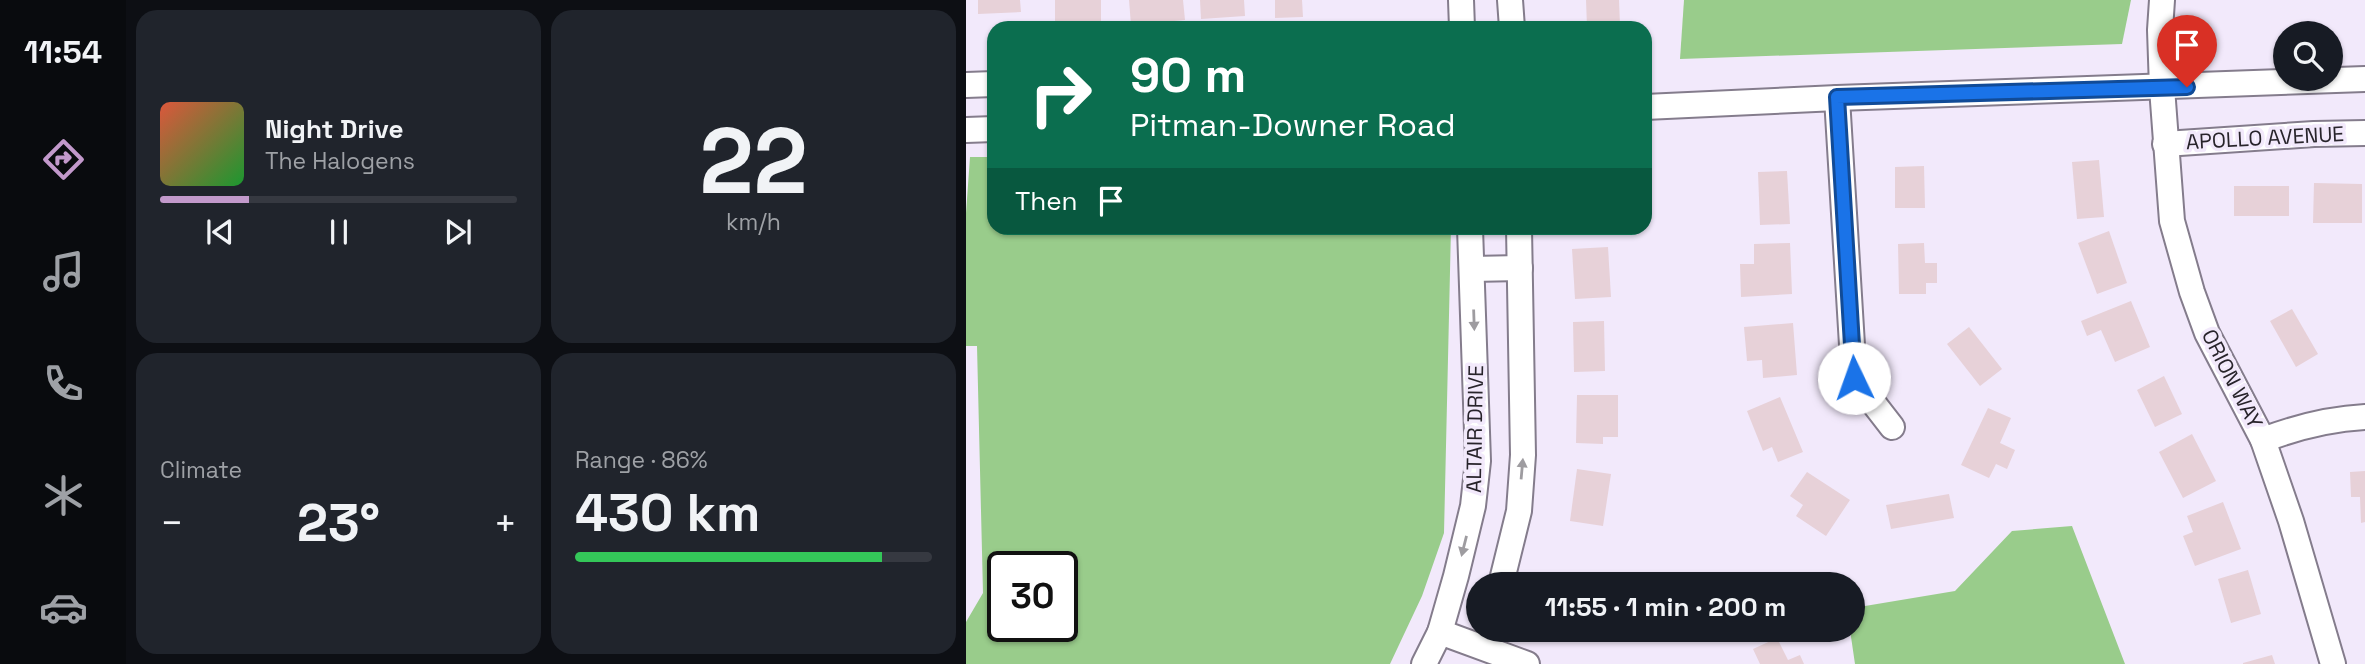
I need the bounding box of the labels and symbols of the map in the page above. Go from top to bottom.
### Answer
pin [2157,15,2217,87]
street label: APOLLO AVENUE [2185,120,2345,155]
one-way arrow [1469,309,1480,331]
street label: ORION WAY [2196,325,2269,433]
position arrow [1817,341,1891,415]
street label: ALTAIR DRIVE [1460,365,1489,493]
one-way arrow [1517,458,1528,480]
one-way arrow [1458,535,1469,557]
speed limit sign: 30 [987,551,1078,642]

